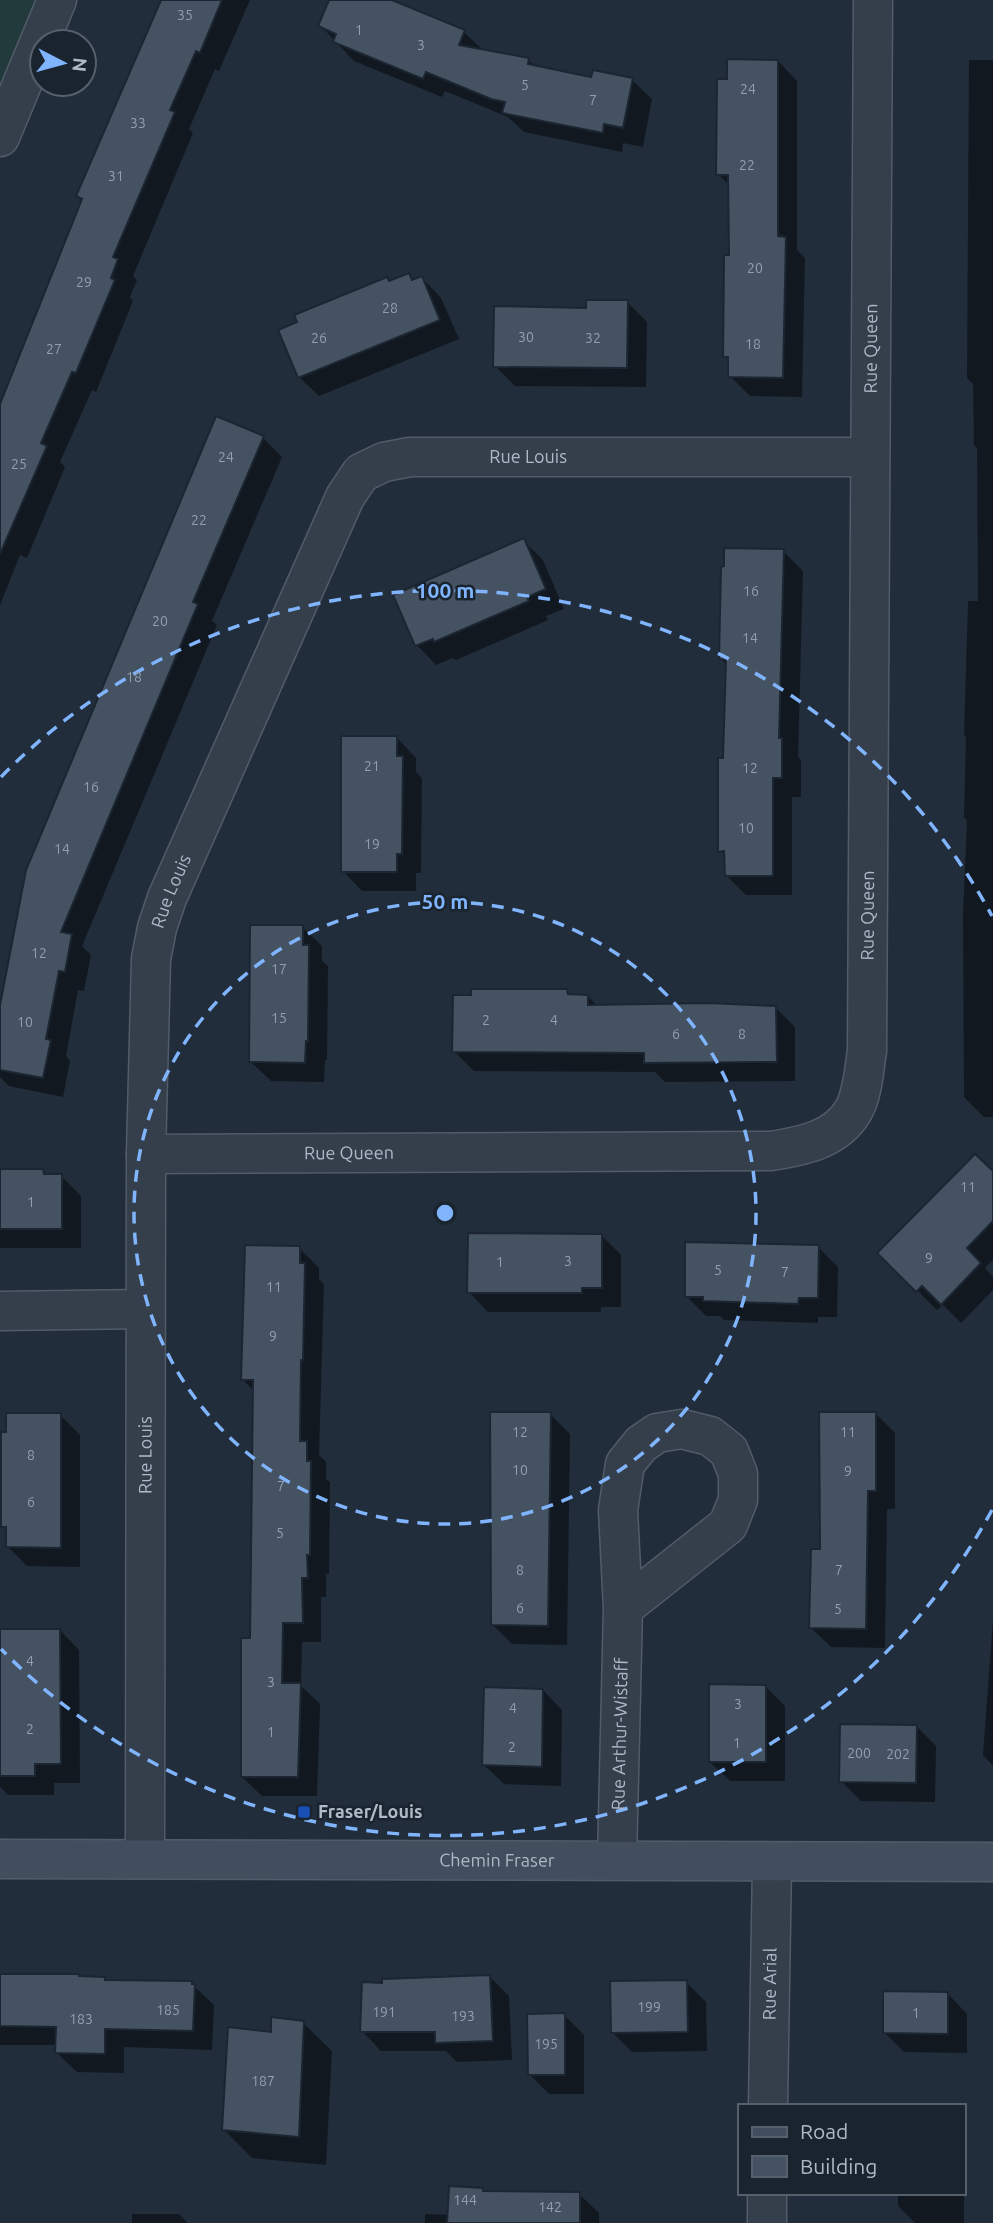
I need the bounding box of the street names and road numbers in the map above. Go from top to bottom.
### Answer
street label: Rue Queen [860,303,881,394]
street label: Rue Louis [489,446,567,466]
street label: Rue Louis [147,851,194,930]
street label: Rue Queen [857,870,878,961]
street label: Rue Queen [304,1142,394,1163]
street label: Rue Louis [135,1416,155,1494]
street label: Rue Arthur-Wistaff [607,1657,631,1811]
street label: Chemin Fraser [439,1849,555,1870]
street label: Rue Arial [758,1947,780,2020]

